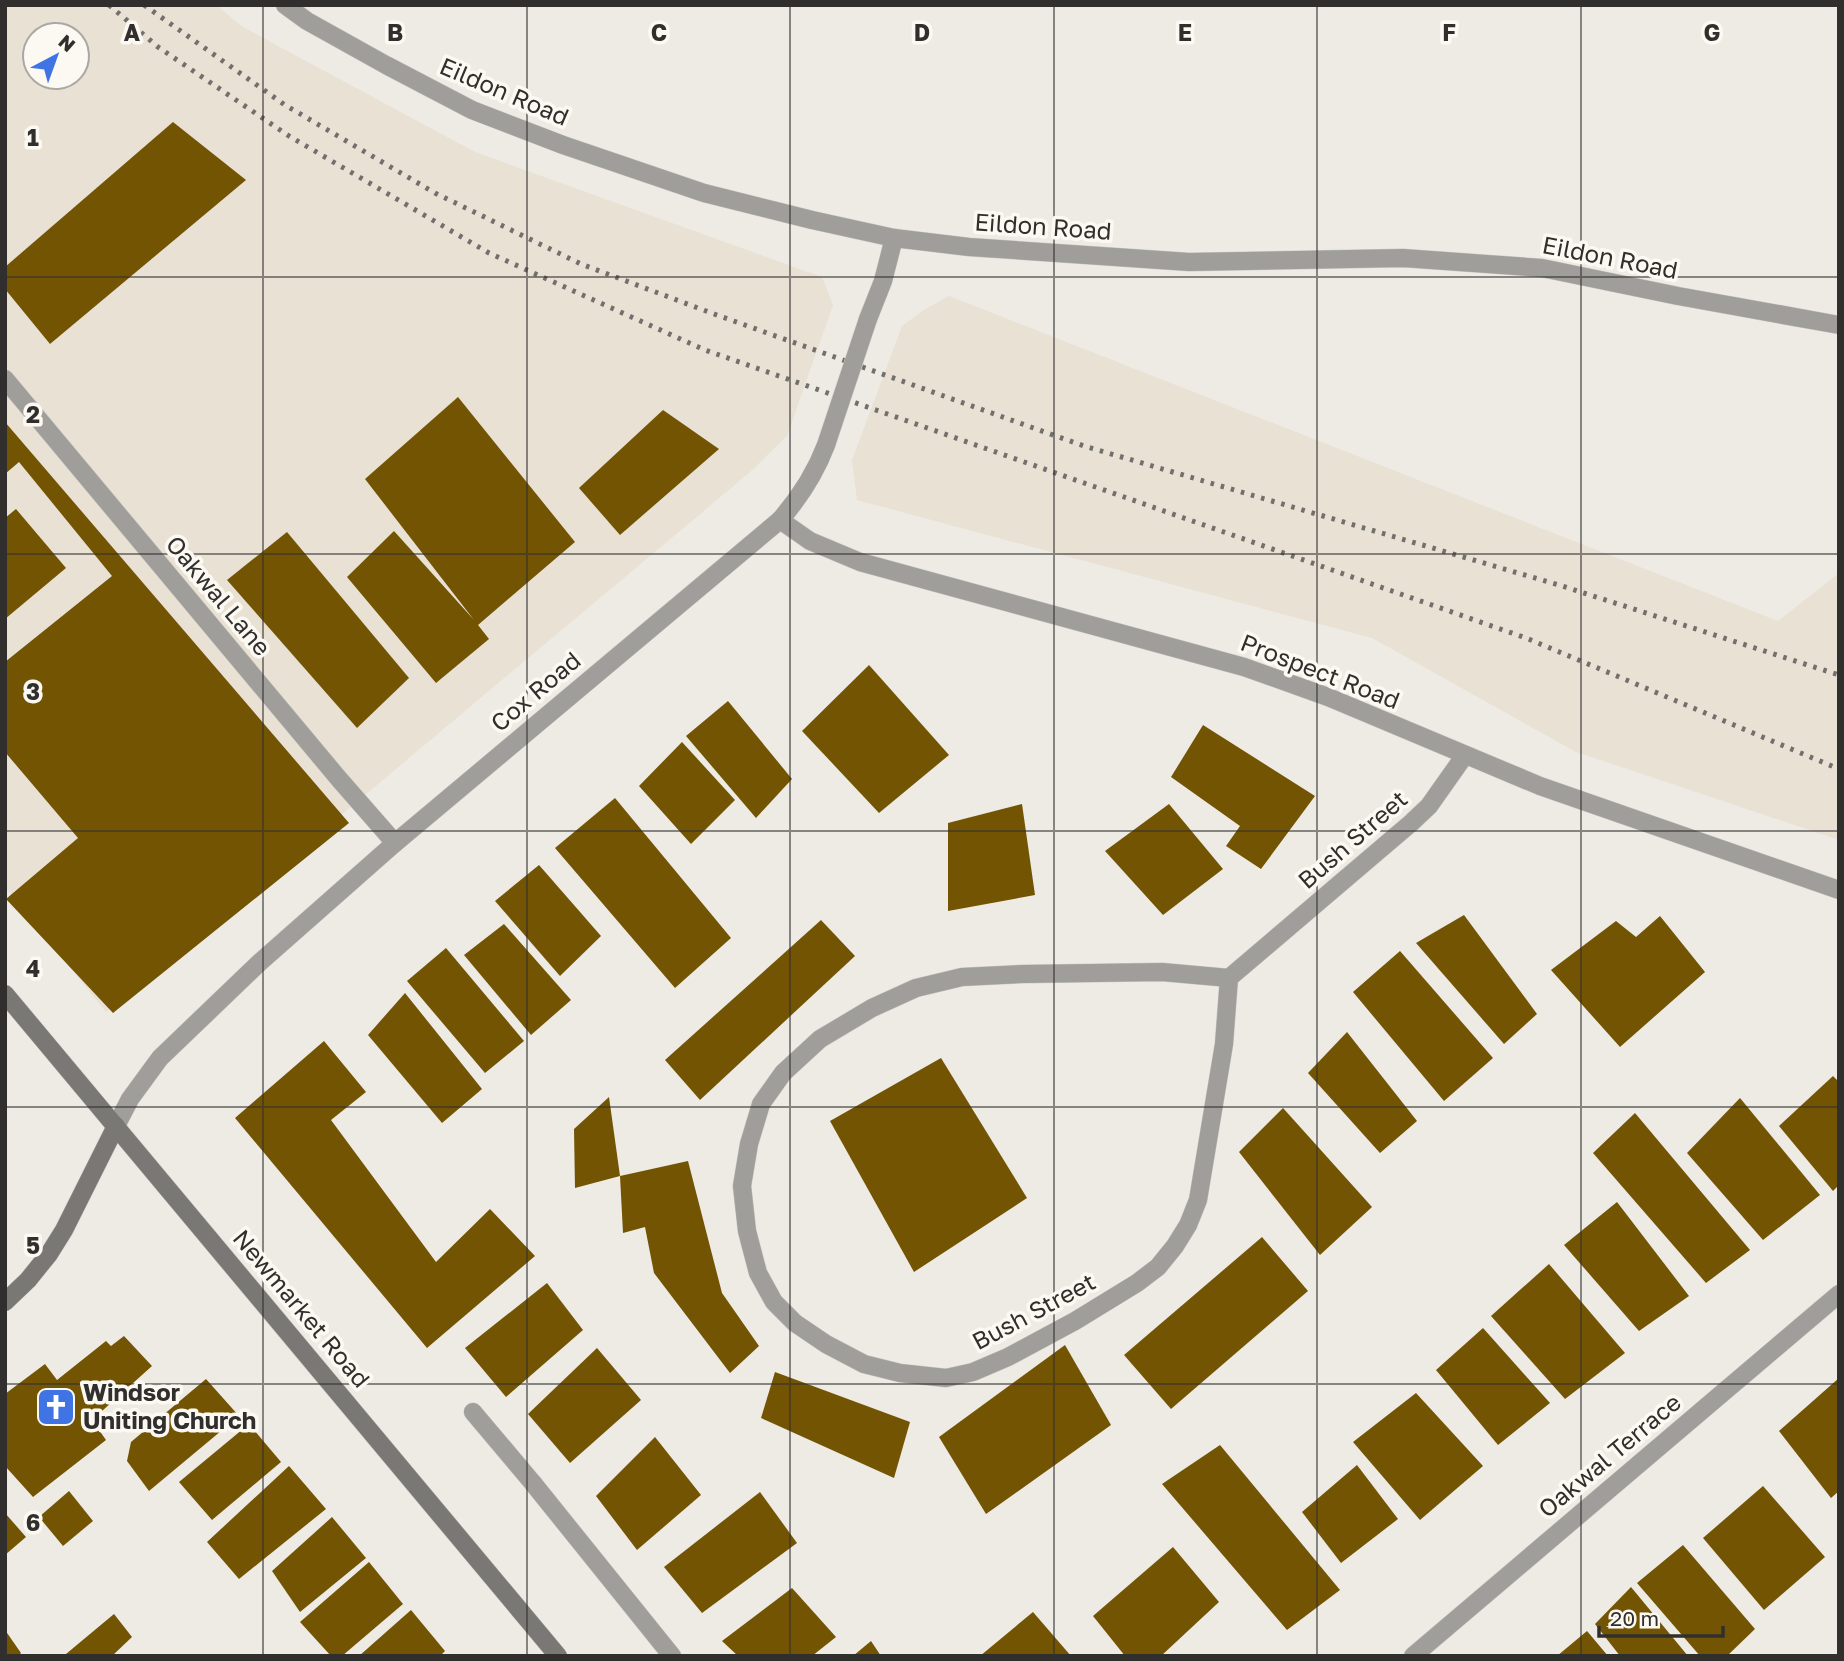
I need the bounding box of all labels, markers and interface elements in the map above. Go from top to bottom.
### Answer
text: A [124,18,141,46]
text: B [387,18,403,46]
text: C [651,18,667,46]
text: D [914,18,930,46]
text: E [1178,18,1192,46]
text: F [1442,18,1456,46]
text: G [1704,18,1720,46]
north arrow [21,21,91,91]
text: N [54,29,80,56]
street label: Eildon Road [436,50,573,131]
text: 1 [27,123,39,151]
street label: Eildon Road [974,206,1113,245]
street label: Eildon Road [1540,229,1680,284]
text: 2 [26,400,40,428]
street label: Oakwal Lane [161,529,278,661]
street label: Prospect Road [1237,627,1404,714]
street label: Cox Road [484,645,586,737]
text: 3 [26,677,40,705]
street label: Bush Street [1292,784,1413,894]
text: 4 [26,954,40,982]
street label: Newmarket Road [228,1223,377,1393]
text: 5 [26,1231,40,1259]
street label: Bush Street [967,1266,1100,1355]
place label: Windsor Uniting Church [83,1377,256,1434]
church icon: Windsor Uniting Church [35,1386,77,1428]
street label: Oakwal Terrace [1532,1387,1686,1523]
text: 6 [26,1508,40,1536]
scale bar [1599,1594,1723,1638]
text: 20 m [1610,1605,1659,1631]

